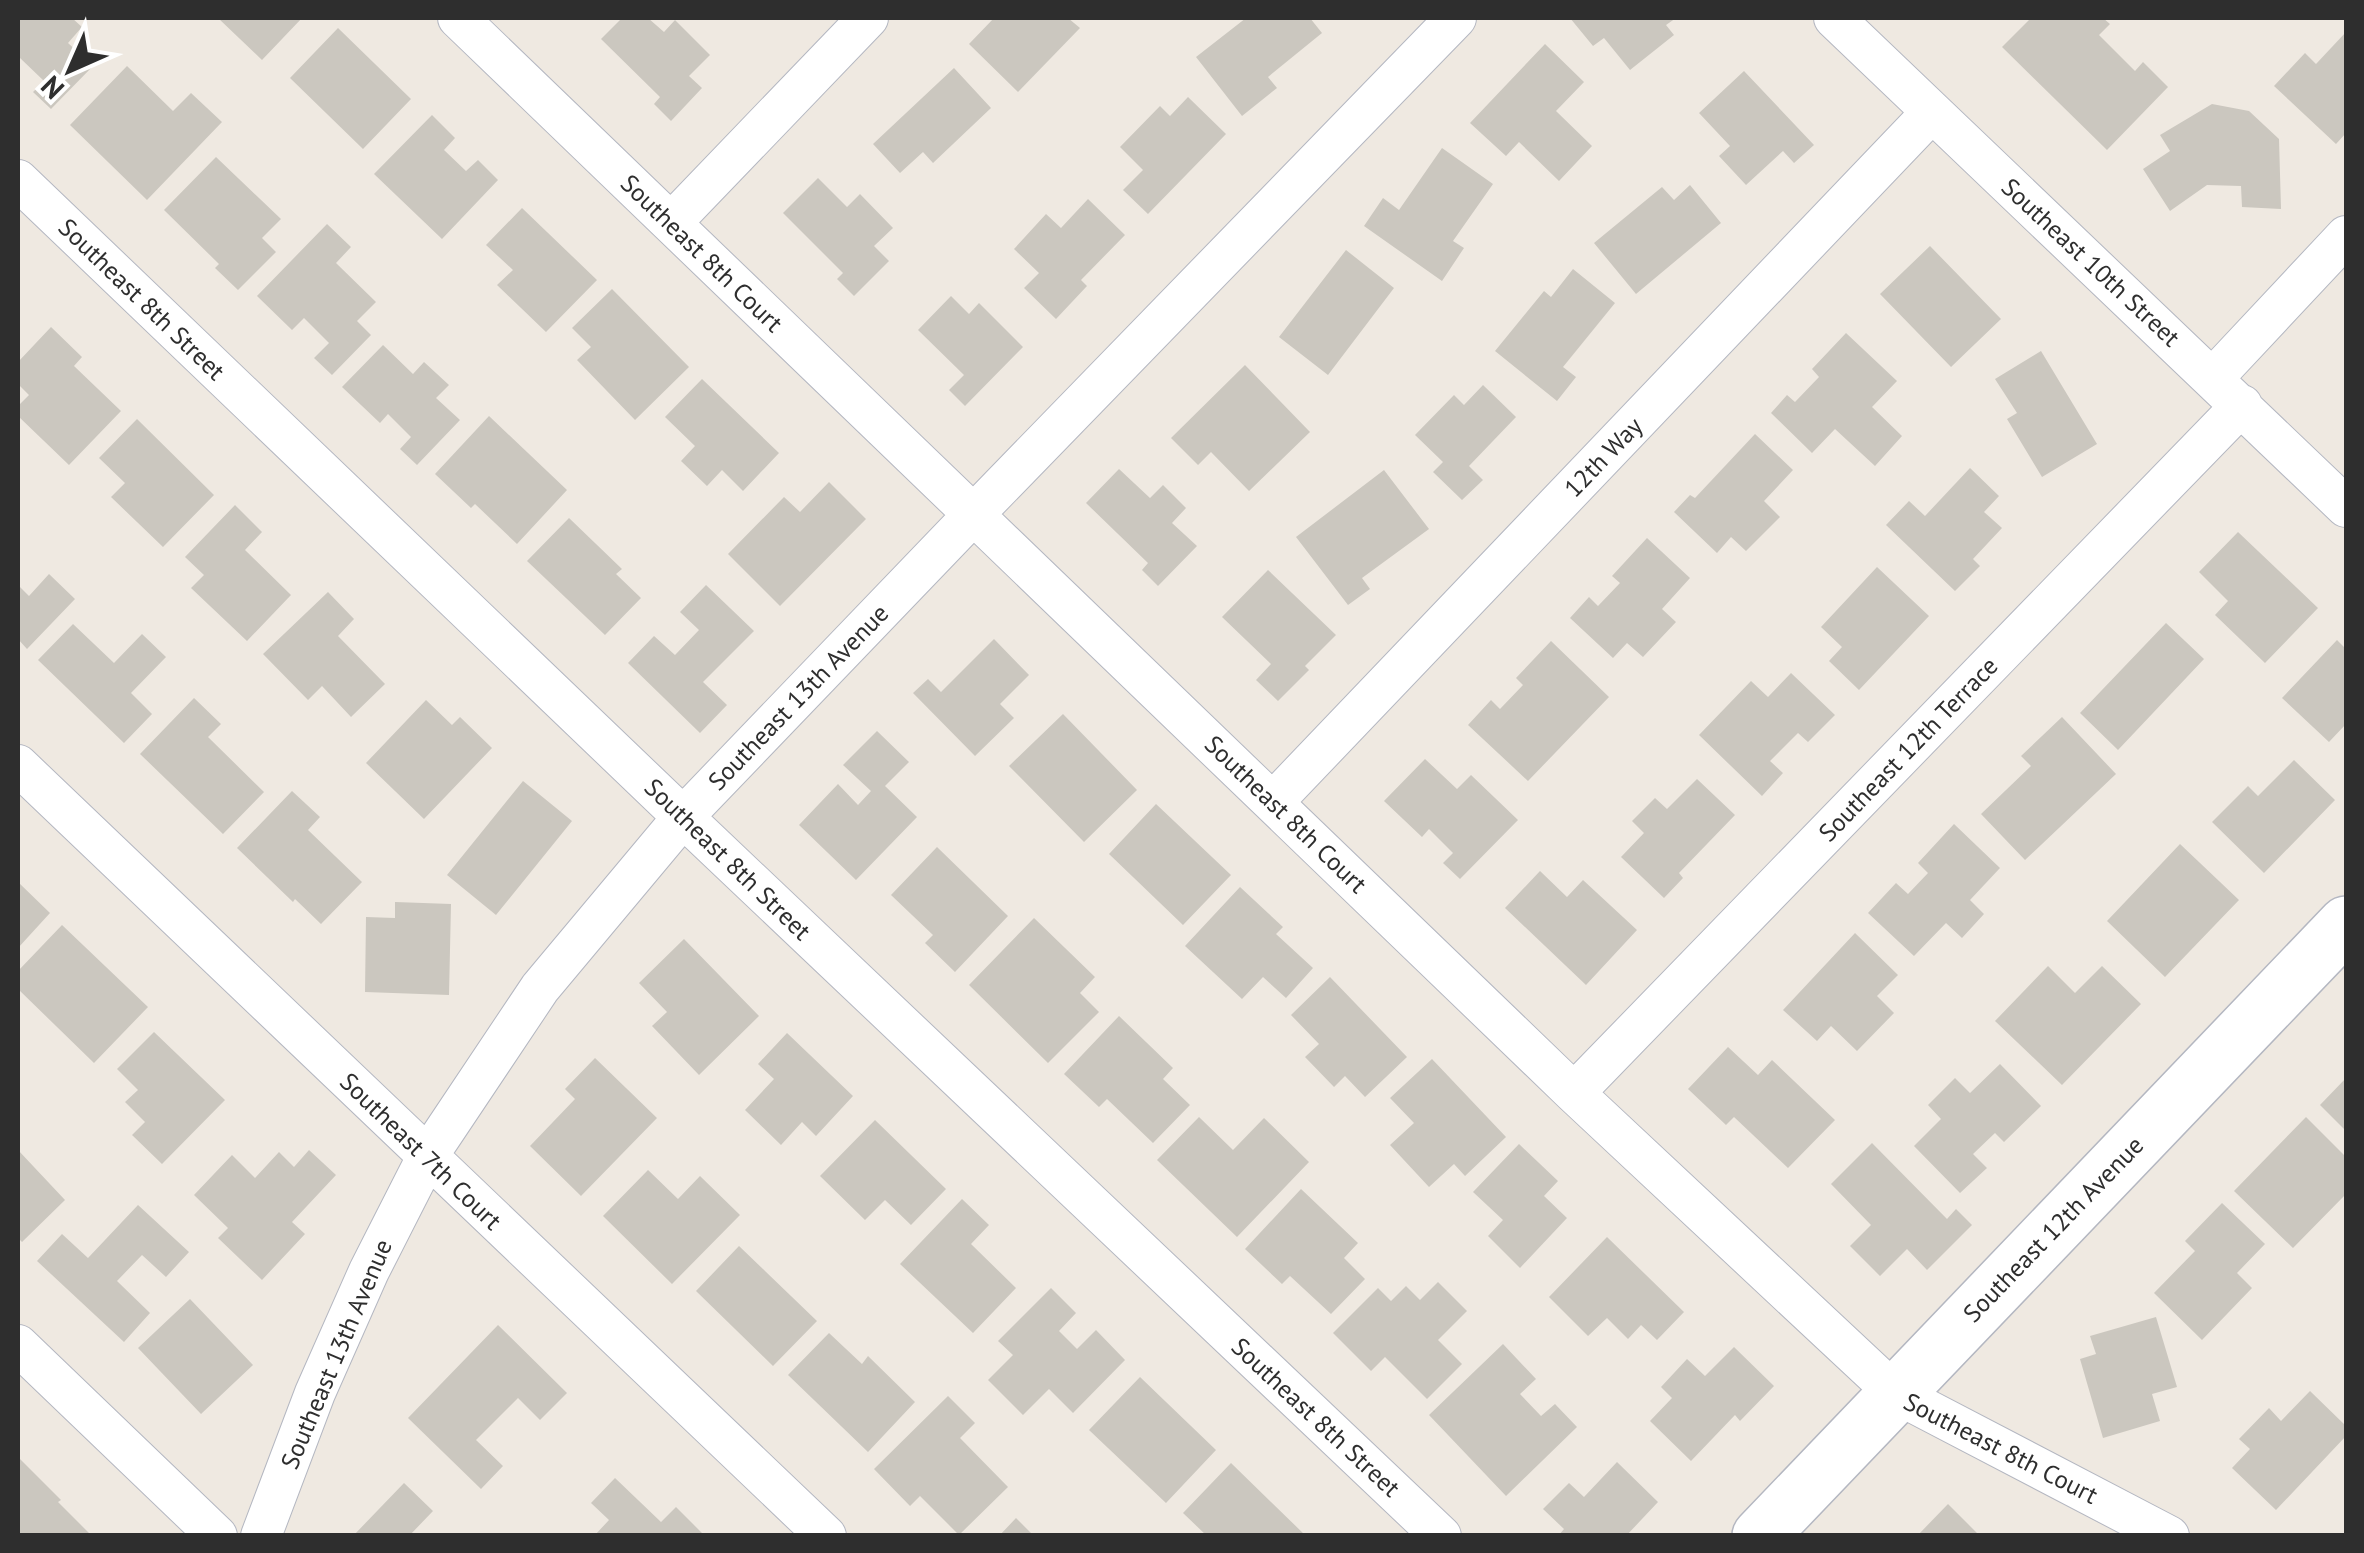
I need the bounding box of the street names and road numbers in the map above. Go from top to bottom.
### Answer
street label: Southeast 8th Court [614,167,790,339]
street label: Southeast 10th Street [1995,171,2187,354]
street label: Southeast 8th Street [52,211,232,387]
street label: 12th Way [1557,410,1649,504]
street label: Southeast 13th Avenue [701,597,895,797]
street label: Southeast 12th Terrace [1812,650,2004,848]
street label: Southeast 8th Court [1198,728,1374,900]
street label: Southeast 8th Street [638,771,818,947]
street label: Southeast 7th Court [333,1066,509,1237]
street label: Southeast 12th Avenue [1956,1129,2150,1329]
street label: Southeast 13th Avenue [273,1234,399,1474]
street label: Southeast 8th Street [1225,1330,1408,1504]
street label: Southeast 8th Court [1899,1385,2104,1511]

